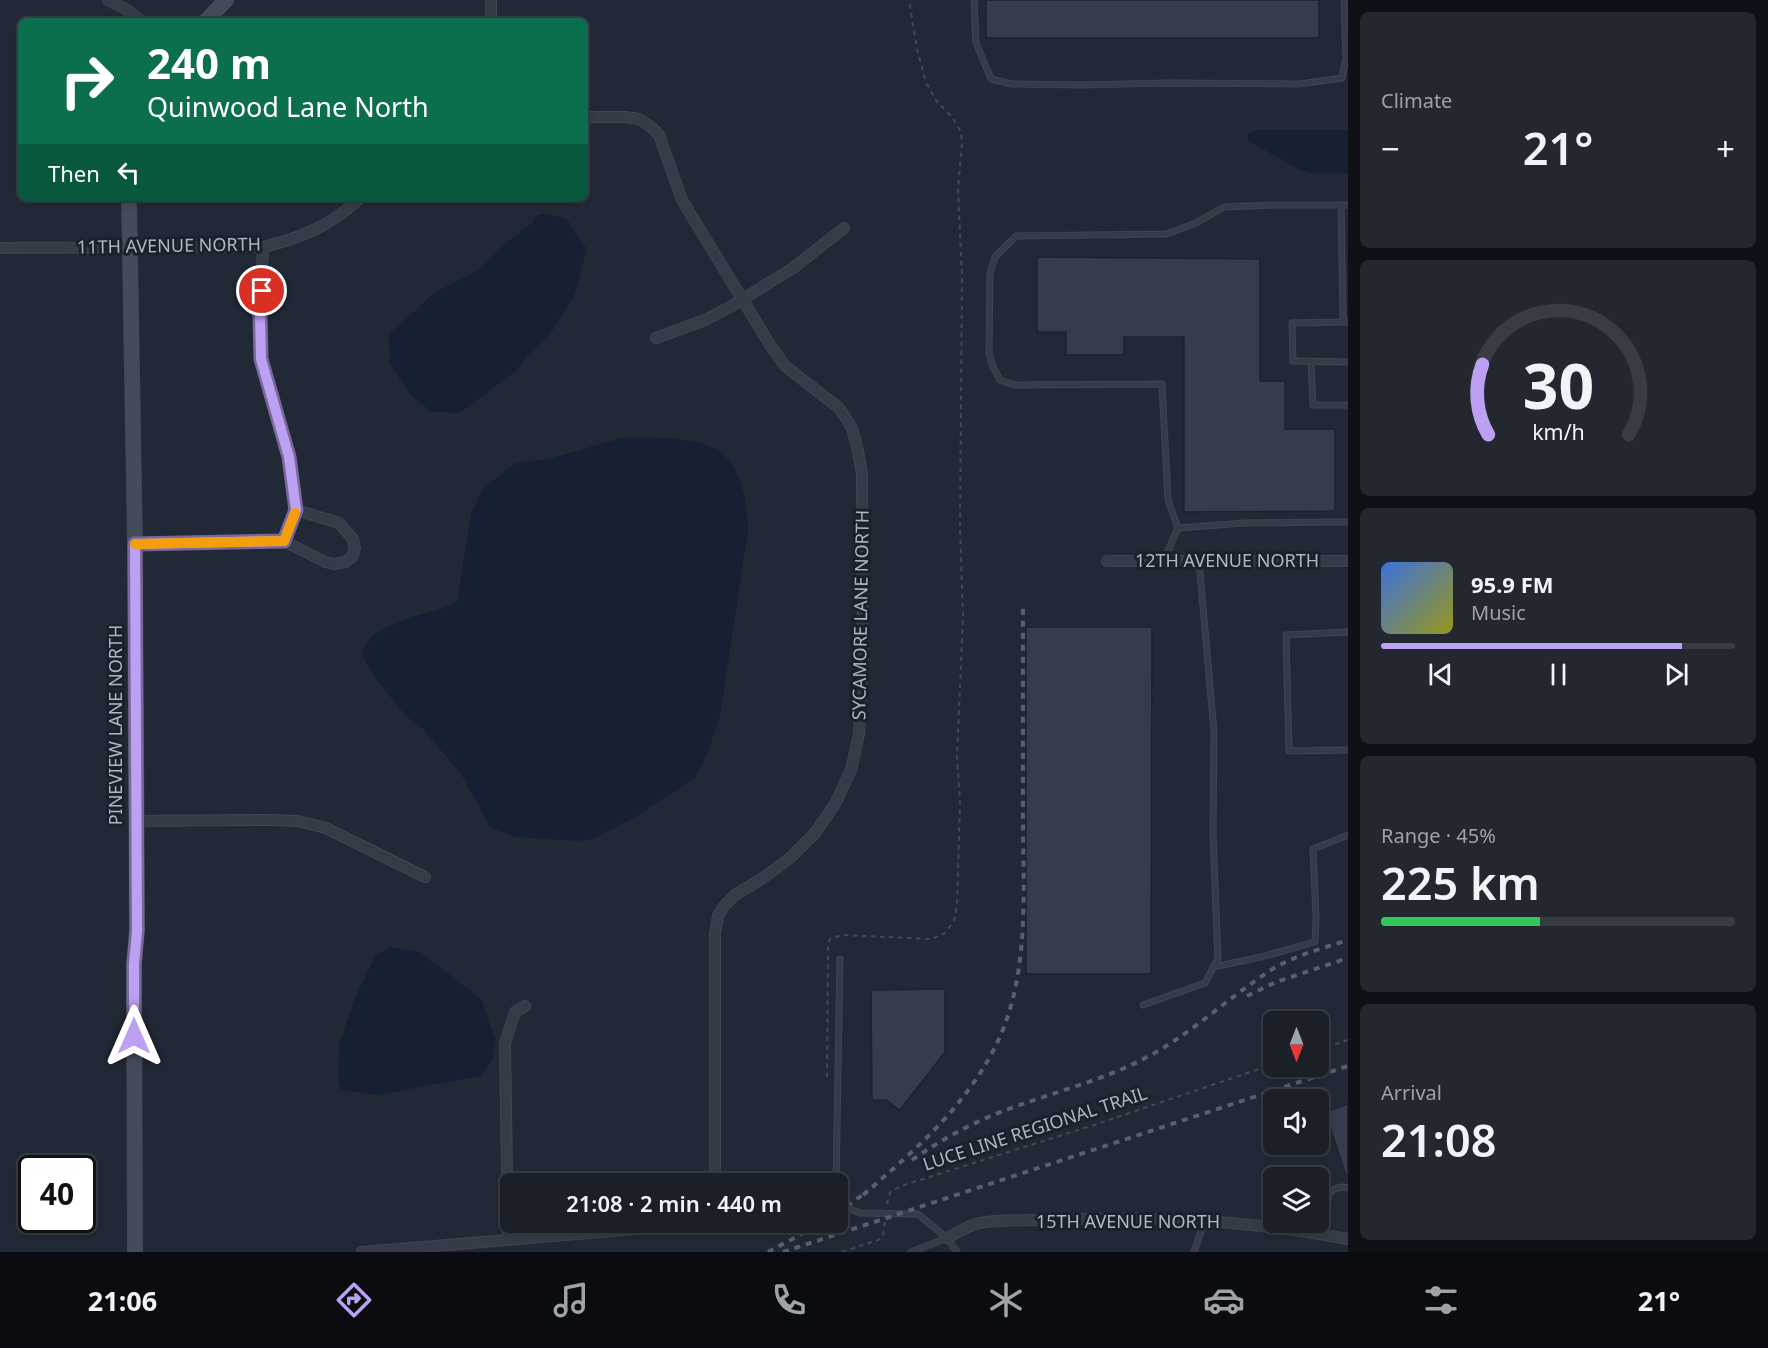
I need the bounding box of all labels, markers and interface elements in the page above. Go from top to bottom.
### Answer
text: 240 m [147,34,271,91]
icon: right [48,42,126,120]
text: Climate [1381,87,1452,114]
text: Quinwood Lane North [147,88,429,125]
text: 21° [1523,117,1593,178]
text: − [1381,126,1400,171]
text: + [1716,126,1735,171]
icon: left [112,156,145,189]
text: Then [48,158,100,188]
street label: 11TH AVENUE NORTH [77,231,261,259]
pin [236,265,287,316]
icon: arrive [245,274,278,307]
text: 30 [1522,342,1594,427]
text: km/h [1532,417,1584,446]
street label: SYCAMORE LANE NORTH [846,510,874,720]
street label: 12TH AVENUE NORTH [1135,548,1319,572]
text: 95.9 FM [1471,569,1553,599]
text: Music [1471,599,1526,626]
street label: PINEVIEW LANE NORTH [103,625,127,825]
icon: previous [1424,658,1457,691]
icon: pause [1542,658,1575,691]
icon: next [1660,658,1693,691]
text: Range · 45% [1381,822,1496,849]
text: 225 km [1381,852,1540,913]
position arrow [102,1004,166,1068]
north arrow [1263,1011,1329,1077]
map controls [1263,1011,1329,1233]
text: Arrival [1381,1079,1442,1106]
street label: LUCE LINE REGIONAL TRAIL [920,1080,1150,1176]
button: sound [1263,1089,1329,1155]
text: 21:08 [1381,1109,1496,1170]
speed limit sign: 40 [18,1155,96,1233]
button: layers [1263,1167,1329,1233]
text: 21:08 · 2 min · 440 m [566,1188,782,1218]
street label: 15TH AVENUE NORTH [1036,1209,1220,1233]
icon: directions [333,1279,375,1321]
icon: music [550,1279,592,1321]
icon: phone [768,1279,810,1321]
icon: climate [985,1279,1027,1321]
icon: car [1203,1279,1245,1321]
icon: filters [1420,1279,1462,1321]
text: 21:06 [88,1282,157,1319]
text: 21° [1638,1282,1680,1319]

